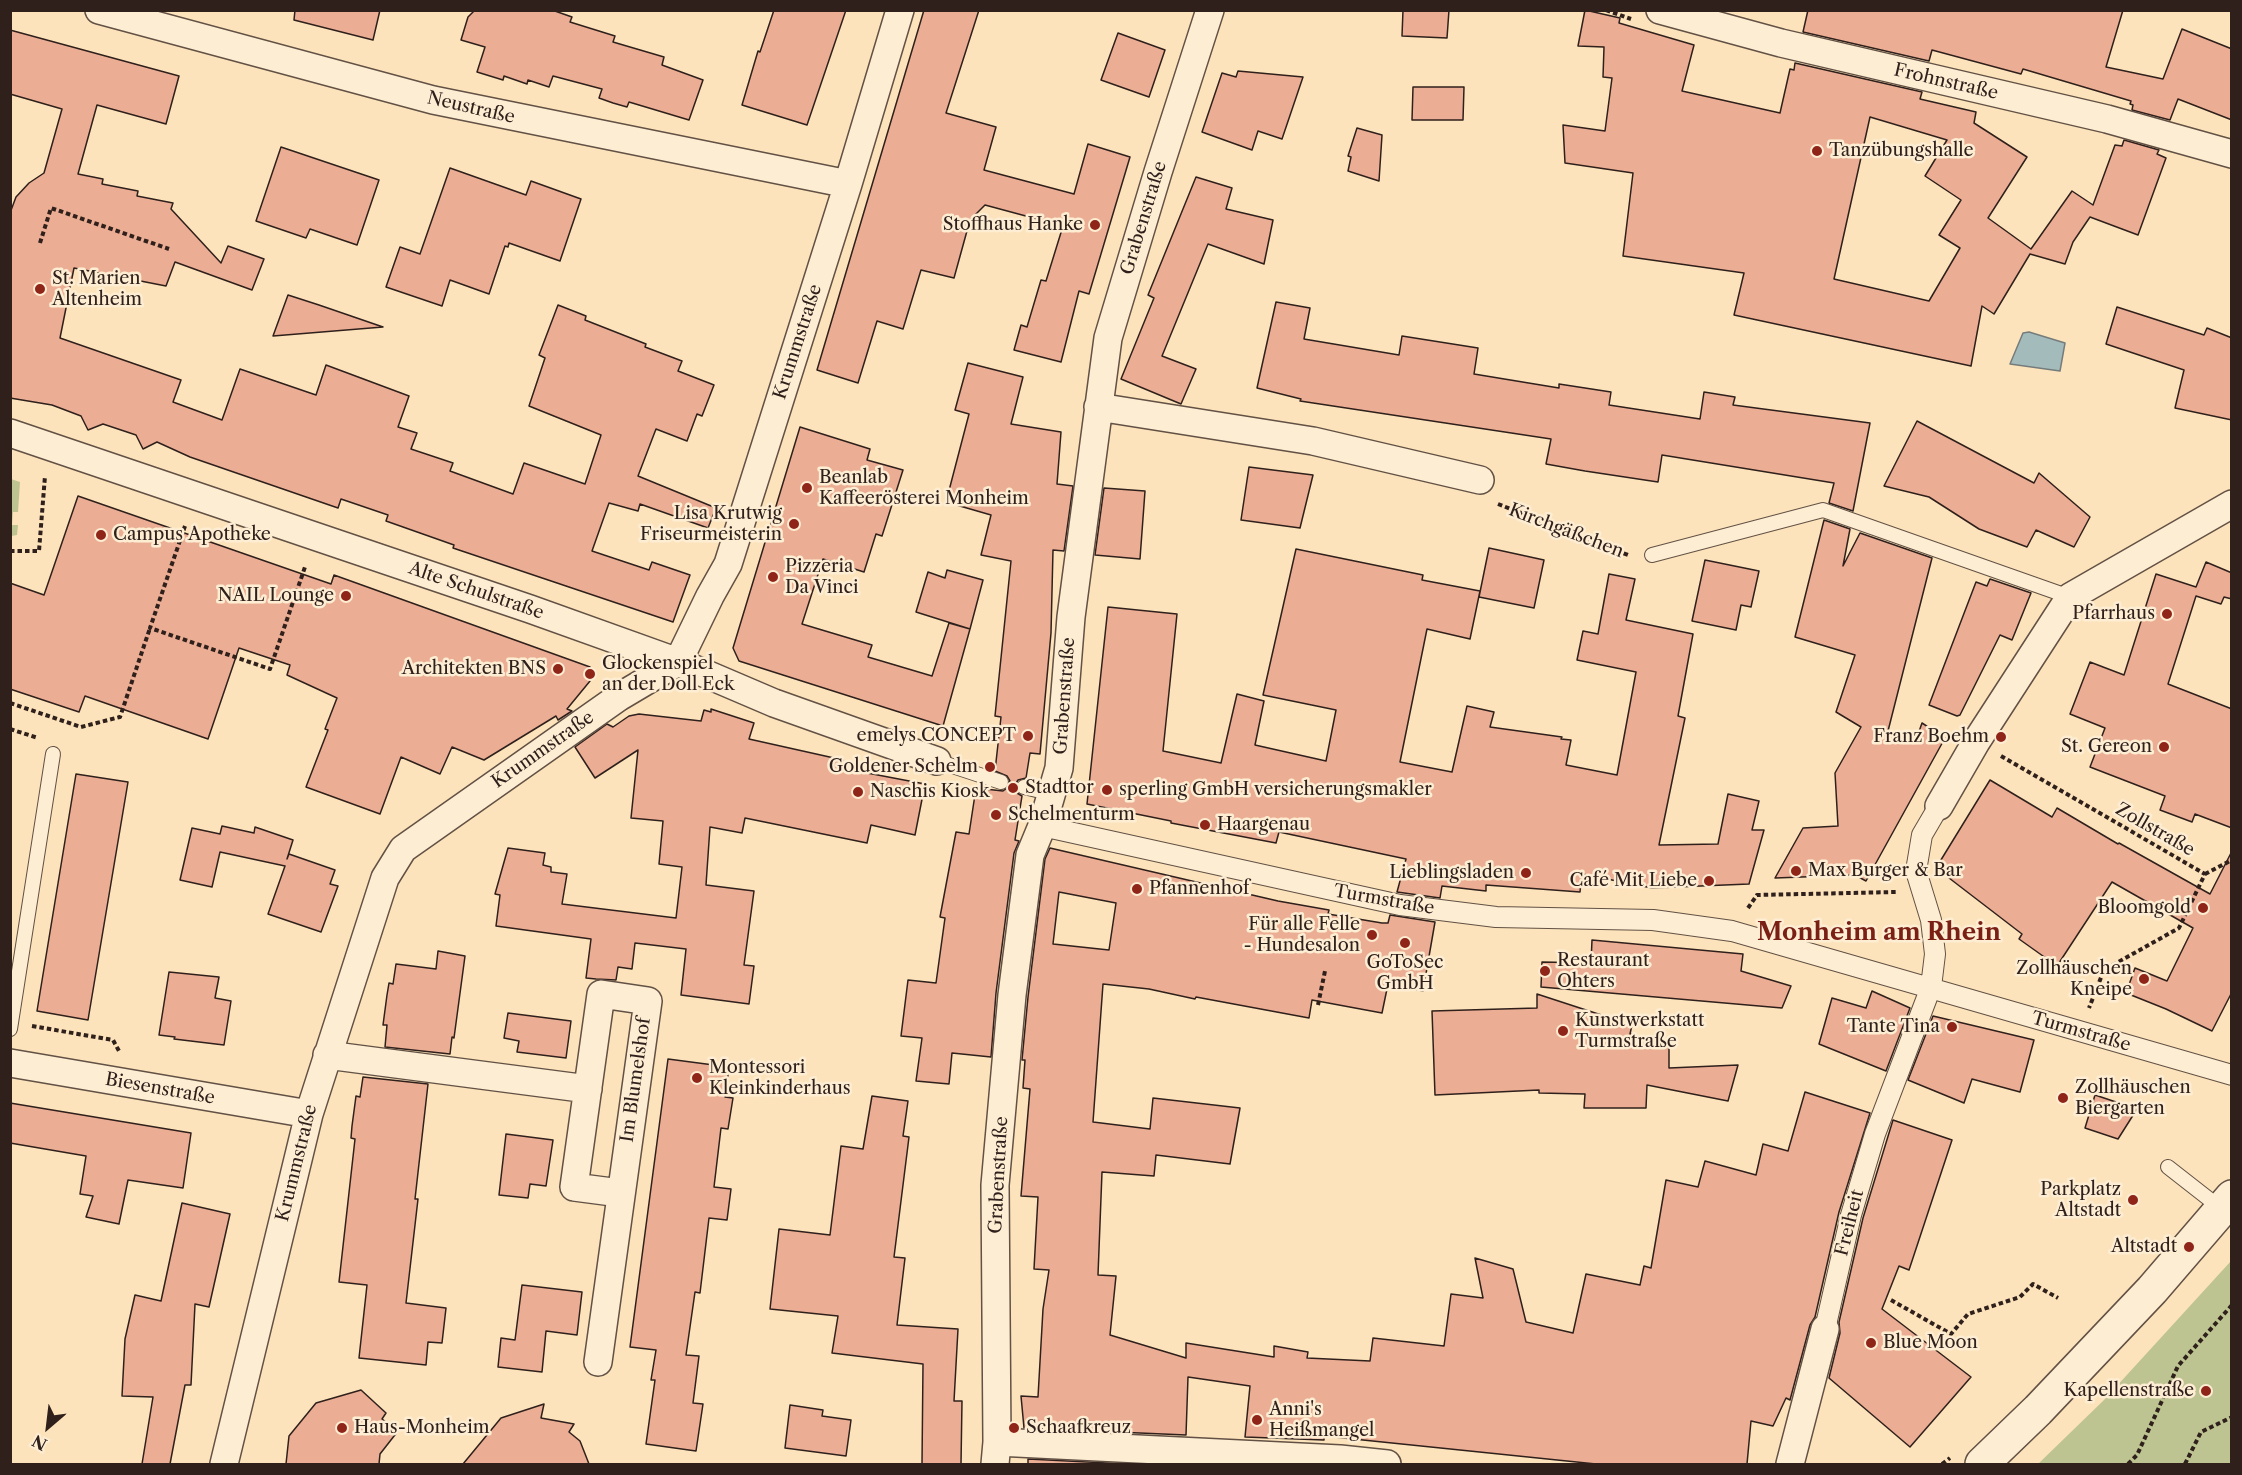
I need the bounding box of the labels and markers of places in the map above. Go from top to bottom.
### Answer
place label: Tanzübungshalle [1829,140,1974,162]
marker: Tanzübungshalle [1810,144,1824,158]
place label: Stoffhaus Hanke [943,214,1083,236]
marker: Stoffhaus Hanke [1088,218,1102,232]
place label: St. Marien Altenheim [52,268,142,310]
marker: St. Marien Altenheim [33,282,47,296]
place label: Beanlab Kaffeerösterei Monheim [819,467,1029,510]
marker: Beanlab Kaffeerösterei Monheim [800,481,814,495]
place label: Lisa Krutwig Friseurmeisterin [640,503,782,546]
marker: Lisa Krutwig Friseurmeisterin [787,517,801,531]
place label: Campus Apotheke [113,524,271,546]
marker: Campus Apotheke [94,528,108,542]
place label: Pizzeria Da Vinci [785,556,859,598]
marker: Pizzeria Da Vinci [766,570,780,584]
place label: NAIL Lounge [218,585,334,607]
marker: NAIL Lounge [339,589,353,603]
place label: Pfarrhaus [2072,603,2155,625]
marker: Pfarrhaus [2160,607,2174,621]
place label: Glockenspiel an der Doll Eck [602,653,734,696]
place label: Architekten BNS [402,658,546,680]
marker: Architekten BNS [551,662,565,676]
marker: Glockenspiel an der Doll Eck [583,667,597,681]
place label: emelys CONCEPT [857,725,1016,747]
place label: Franz Boehm [1873,726,1989,748]
marker: emelys CONCEPT [1021,729,1035,743]
marker: Franz Boehm [1994,730,2008,744]
place label: St. Gereon [2061,736,2152,758]
marker: St. Gereon [2157,740,2171,754]
place label: Goldener Schelm [829,756,978,778]
marker: Goldener Schelm [983,760,997,774]
place label: Stadttor [1025,777,1094,799]
place label: sperling GmbH versicherungsmakler [1119,779,1432,801]
place label: Naschis Kiosk [870,781,989,803]
marker: Stadttor [1006,781,1020,795]
marker: sperling GmbH versicherungsmakler [1100,783,1114,797]
marker: Naschis Kiosk [851,785,865,799]
place label: Schelmenturm [1008,804,1135,826]
marker: Schelmenturm [989,808,1003,822]
place label: Haargenau [1217,814,1310,836]
marker: Haargenau [1198,818,1212,832]
place label: Max Burger & Bar [1808,860,1963,882]
place label: Lieblingsladen [1389,862,1514,884]
marker: Max Burger & Bar [1789,864,1803,878]
marker: Lieblingsladen [1519,866,1533,880]
place label: Café Mit Liebe [1569,870,1697,892]
marker: Café Mit Liebe [1702,874,1716,888]
place label: Pfannenhof [1149,878,1249,900]
marker: Pfannenhof [1130,882,1144,896]
place label: Bloomgold [2098,897,2191,919]
marker: Bloomgold [2196,901,2210,915]
place label: Für alle Felle - Hundesalon [1243,914,1360,956]
marker: Für alle Felle - Hundesalon [1365,928,1379,942]
marker: GoToSec GmbH [1398,936,1412,950]
place label: Restaurant Ohters [1557,950,1649,992]
place label: GoToSec GmbH [1367,952,1443,994]
place label: Zollhäuschen Kneipe [2016,958,2132,1000]
marker: Restaurant Ohters [1538,964,1552,978]
marker: Zollhäuschen Kneipe [2137,972,2151,986]
place label: Kunstwerkstatt Turmstraße [1575,1010,1704,1052]
place label: Tante Tina [1847,1016,1940,1038]
marker: Tante Tina [1945,1020,1959,1034]
marker: Kunstwerkstatt Turmstraße [1556,1024,1570,1038]
place label: Montessori Kleinkinderhaus [709,1057,851,1100]
marker: Montessori Kleinkinderhaus [690,1071,704,1085]
place label: Zollhäuschen Biergarten [2075,1077,2191,1120]
marker: Zollhäuschen Biergarten [2056,1091,2070,1105]
place label: Parkplatz Altstadt [2040,1179,2121,1222]
marker: Parkplatz Altstadt [2126,1193,2140,1207]
place label: Altstadt [2111,1236,2177,1258]
marker: Altstadt [2182,1240,2196,1254]
place label: Blue Moon [1883,1332,1978,1354]
marker: Blue Moon [1864,1336,1878,1350]
place label: Kapellenstraße [2064,1380,2194,1402]
marker: Kapellenstraße [2199,1384,2213,1398]
place label: Anni's Heißmangel [1269,1399,1374,1442]
marker: Anni's Heißmangel [1250,1413,1264,1427]
place label: Haus-Monheim [354,1417,489,1439]
place label: Schaafkreuz [1026,1417,1131,1439]
marker: Haus-Monheim [335,1421,349,1435]
marker: Schaafkreuz [1007,1421,1021,1435]

